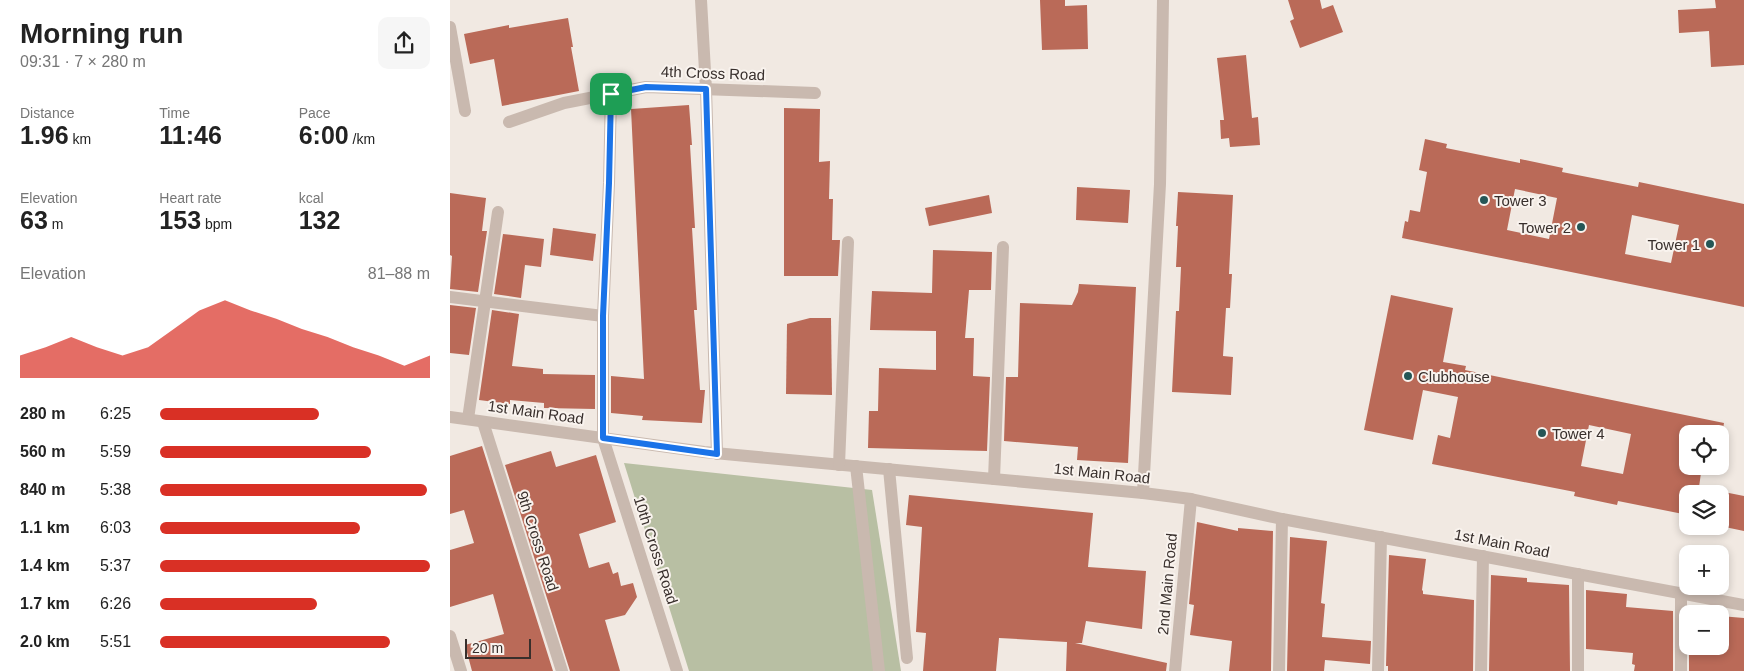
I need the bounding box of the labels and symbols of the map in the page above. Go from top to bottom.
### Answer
street label: 4th Cross Road [661,63,765,83]
pin [590,73,632,115]
place label: Tower 3 [1494,192,1547,209]
marker: Tower 3 [1478,194,1490,206]
place label: Tower 2 [1518,219,1571,236]
marker: Tower 2 [1575,221,1587,233]
place label: Tower 1 [1647,236,1700,253]
marker: Tower 1 [1704,238,1716,250]
place label: Clubhouse [1418,368,1490,385]
marker: Clubhouse [1402,370,1414,382]
street label: 1st Main Road [487,397,585,427]
place label: Tower 4 [1552,425,1605,442]
marker: Tower 4 [1536,427,1548,439]
street label: 1st Main Road [1053,459,1151,487]
street label: 9th Cross Road [514,489,562,593]
street label: 10th Cross Road [631,494,681,606]
street label: 1st Main Road [1453,525,1551,561]
street label: 2nd Main Road [1154,533,1180,635]
scale bar [465,636,531,659]

